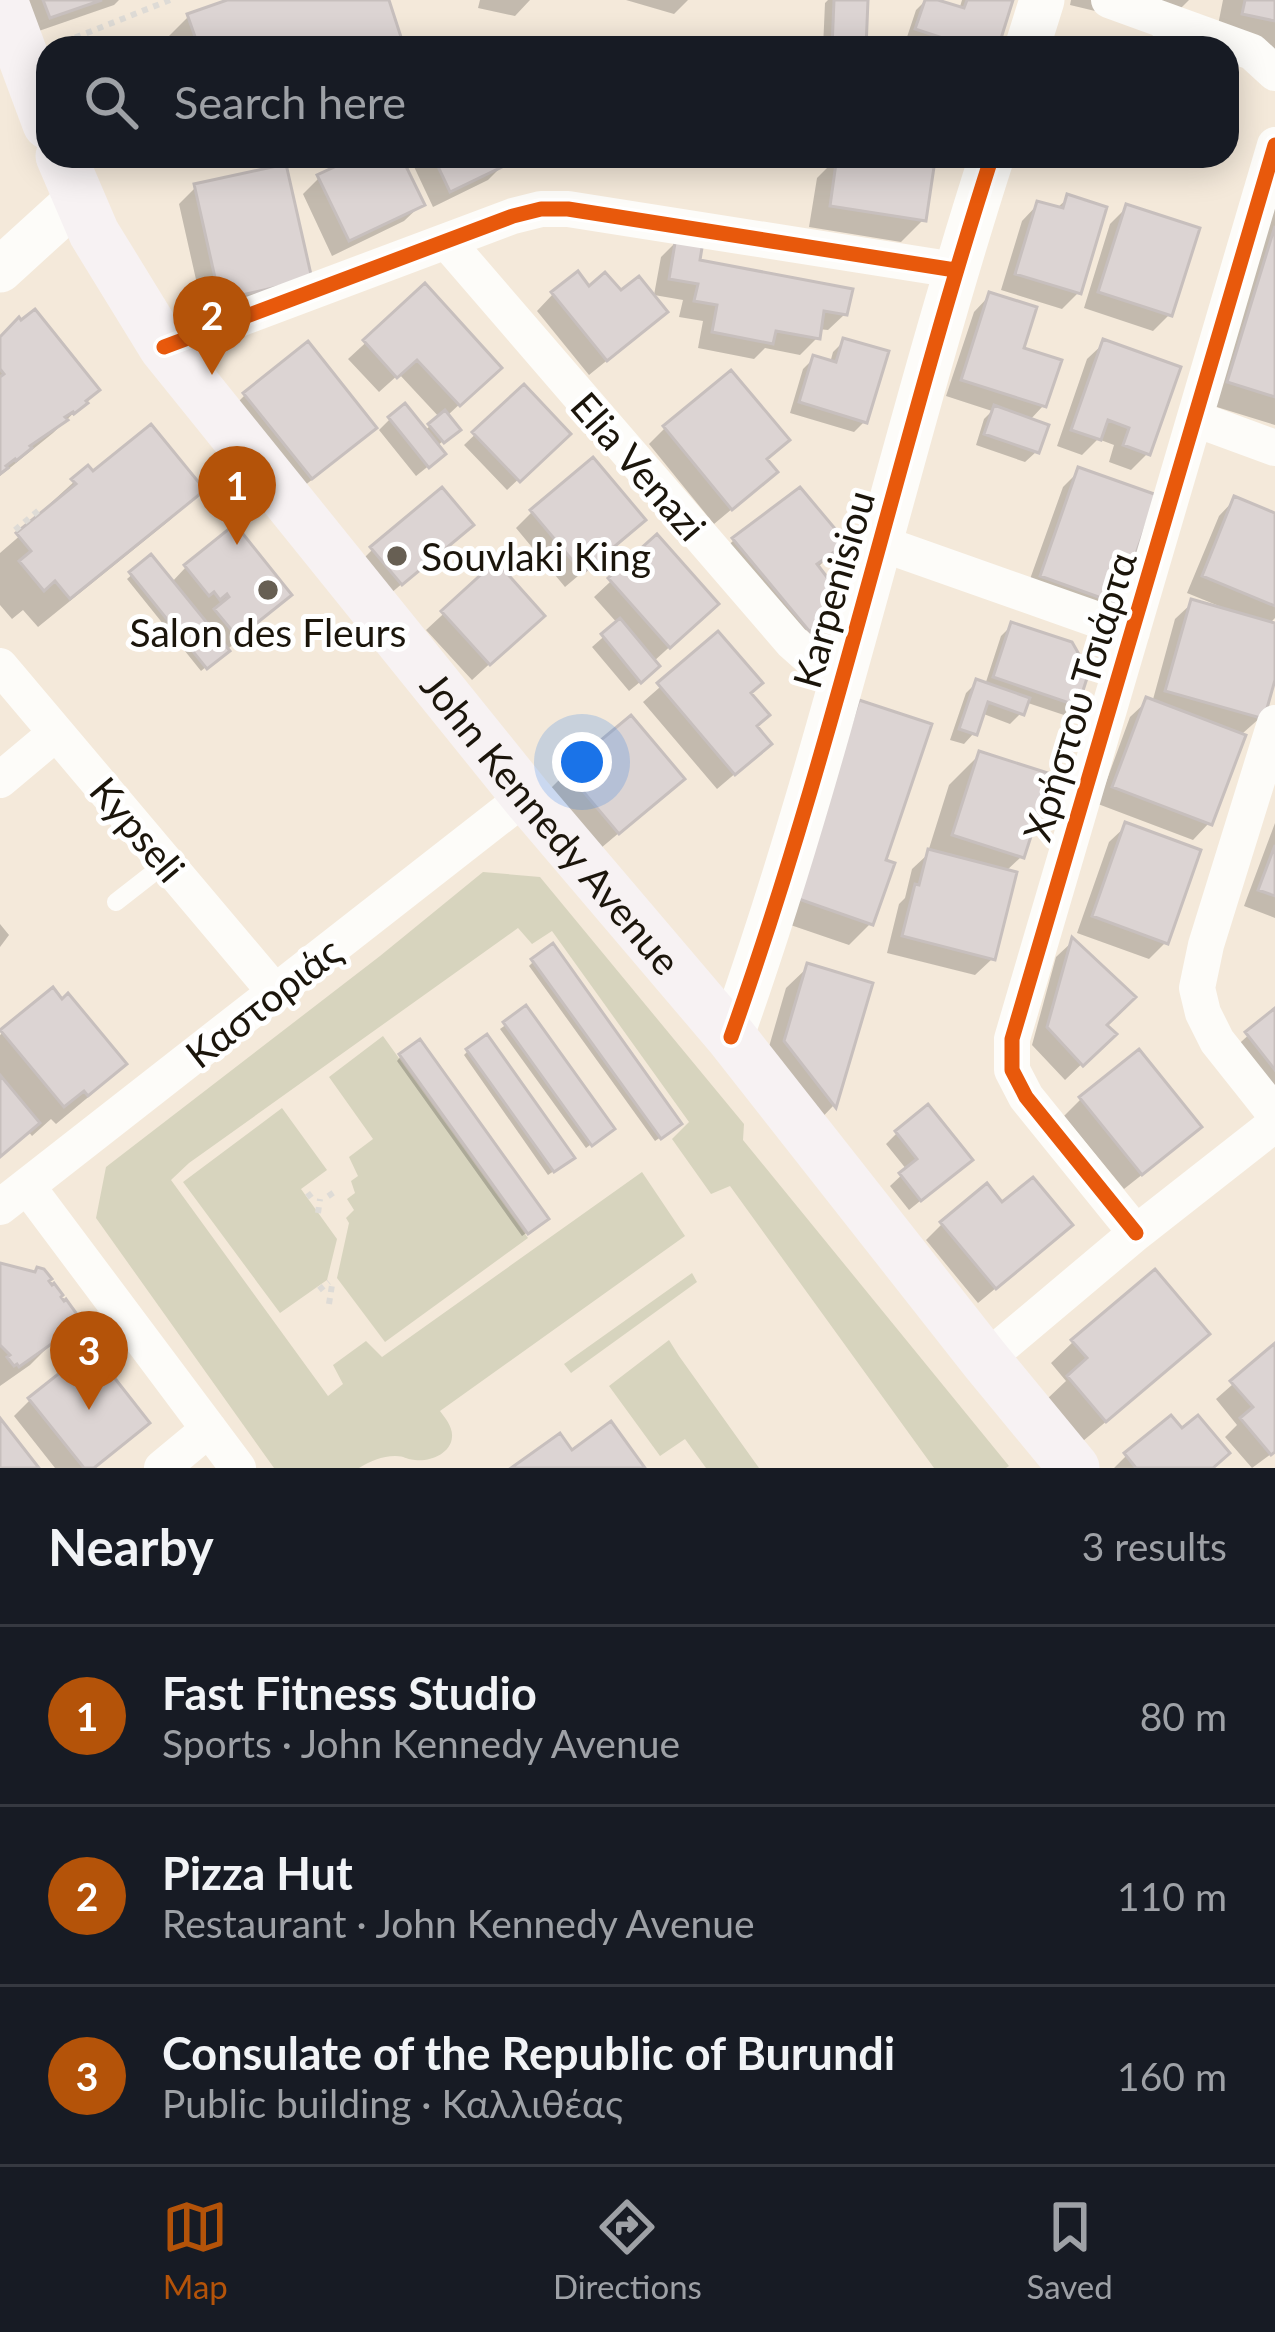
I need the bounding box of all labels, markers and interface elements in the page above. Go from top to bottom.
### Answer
search box [36,36,1239,168]
icon: search [78,69,144,135]
text: Search here [174,75,406,129]
pin: 2 [173,276,251,375]
street label: Elia Venazi [562,383,716,549]
pin: 1 [198,446,276,545]
street label: Karpenisiou [783,485,883,693]
place label: Souvlaki King [421,533,651,579]
marker: Souvlaki King [384,543,410,569]
street label: Χρήστου Τσιάρτα [1013,546,1145,846]
marker: Salon des Fleurs [255,577,281,603]
place label: Salon des Fleurs [130,609,406,655]
street label: John Kennedy Avenue [412,662,690,983]
your location [552,732,612,792]
street label: Kypseli [81,768,195,890]
street label: Καστοριάς [176,927,350,1077]
pin: 3 [50,1311,128,1410]
text: Nearby [48,1516,214,1577]
text: 3 results [1082,1523,1227,1569]
text: Fast Fitness Studio [162,1666,537,1720]
text: 1 [76,1693,98,1739]
text: 80 m [1140,1693,1227,1739]
text: Sports · John Kennedy Avenue [162,1720,680,1766]
text: Pizza Hut [162,1846,353,1900]
text: 2 [76,1873,98,1919]
text: 110 m [1117,1873,1227,1919]
text: Restaurant · John Kennedy Avenue [162,1900,755,1946]
text: Consulate of the Republic of Burundi [162,2026,895,2080]
text: 3 [76,2053,98,2099]
text: 160 m [1117,2053,1227,2099]
text: Public building · Καλλιθέας [162,2080,623,2126]
tab: Map [162,2194,228,2306]
tab: Directions [553,2194,702,2306]
tab: Saved [1026,2194,1113,2306]

